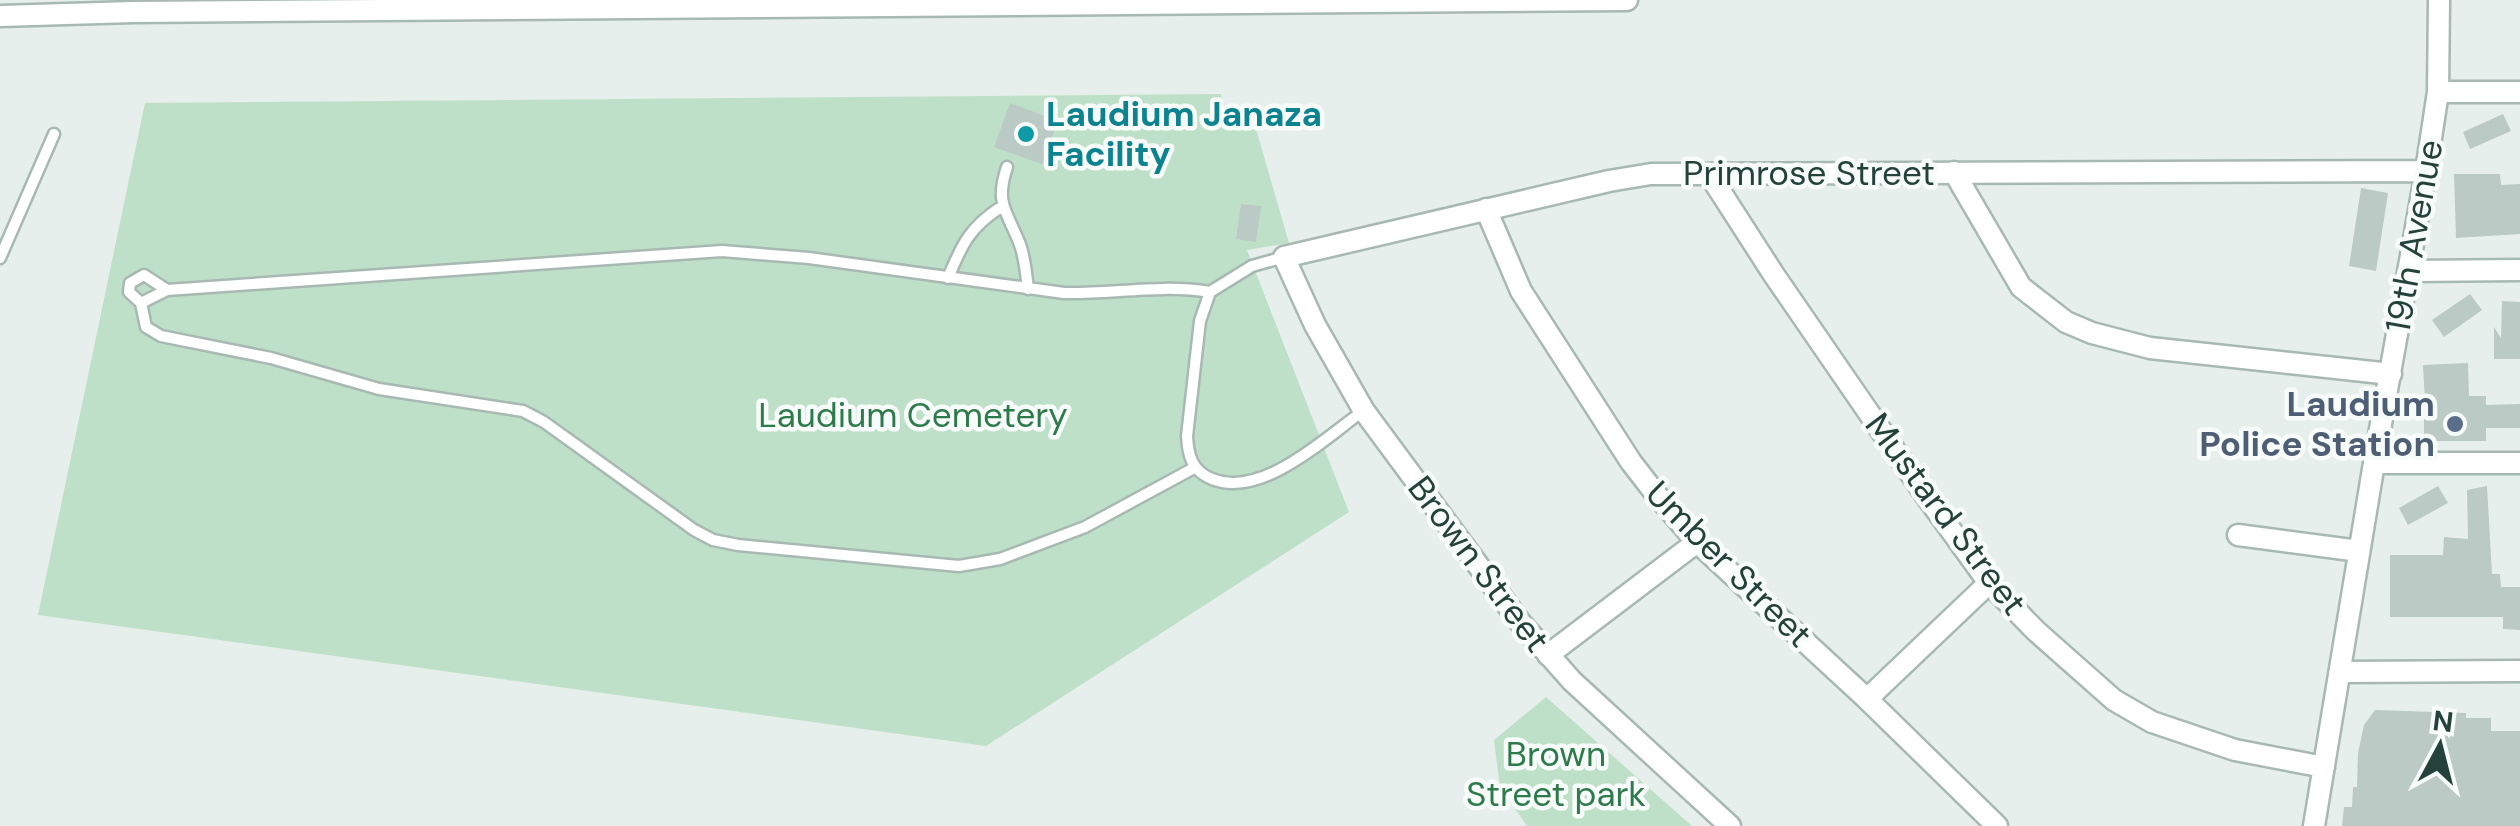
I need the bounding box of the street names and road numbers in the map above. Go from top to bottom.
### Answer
street label: 19th Avenue [2374,136,2454,336]
street label: Primrose Street [1683,150,1935,196]
street label: Mustard Street [1855,404,2037,624]
street label: Brown Street [1398,467,1560,661]
street label: Umber Street [1636,471,1822,657]

